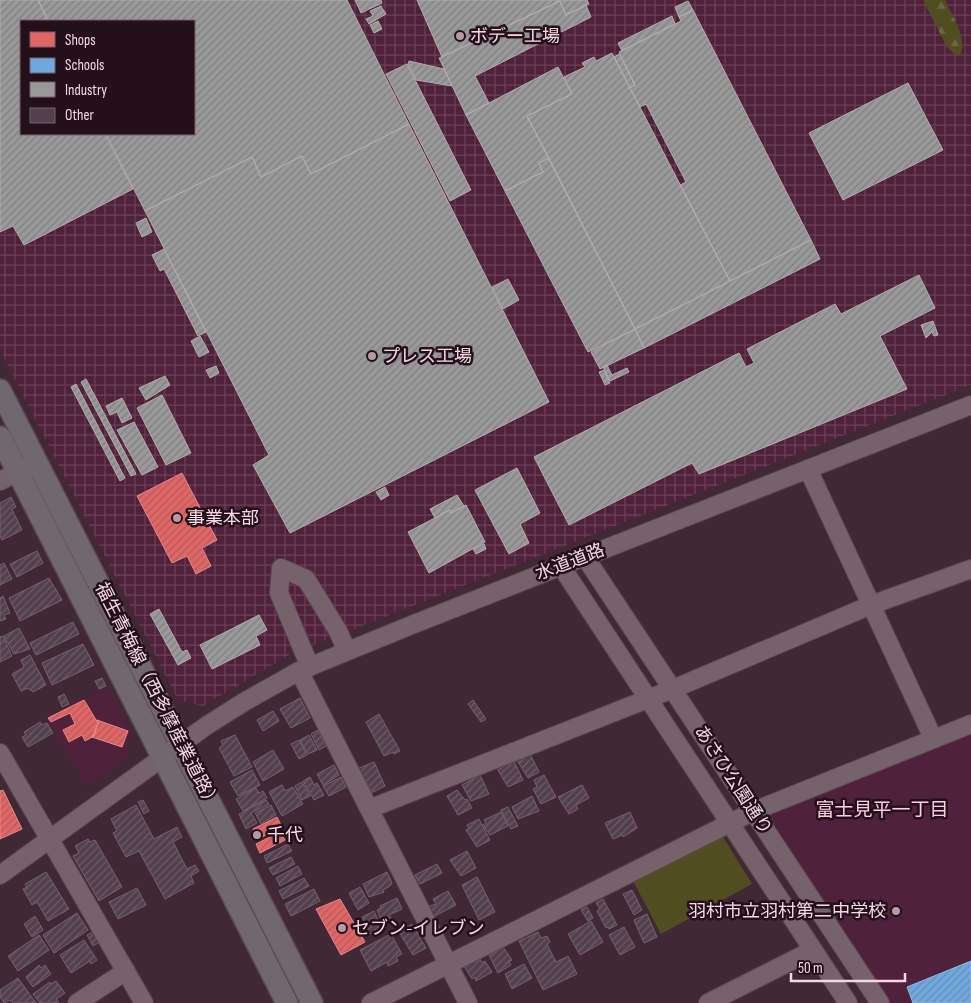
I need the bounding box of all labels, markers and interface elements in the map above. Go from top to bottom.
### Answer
legend [20,20,195,135]
place label: ボデー工場 [470,26,560,47]
marker: ボデー工場 [454,30,466,42]
text: Shops [65,31,96,50]
text: Schools [65,56,104,75]
text: Industry [65,81,107,100]
text: Other [65,106,94,125]
place label: プレス工場 [382,346,472,367]
marker: プレス工場 [366,350,378,362]
place label: 事業本部 [187,508,259,529]
marker: 事業本部 [171,512,183,524]
street label: 水道道路 [533,539,607,585]
street label: 福生青梅線（西多摩産業道路） [90,579,224,813]
street label: あさひ公園通り [690,721,776,839]
district label: 富士見平一丁目 [815,799,949,822]
place label: 千代 [267,825,303,846]
marker: 千代 [251,829,263,841]
place label: 羽村市立羽村第二中学校 [688,901,886,922]
marker: 羽村市立羽村第二中学校 [890,905,902,917]
place label: セブン-イレブン [352,918,485,939]
marker: セブン-イレブン [336,922,348,934]
scale bar [791,950,905,982]
text: 50 m [798,959,823,978]

